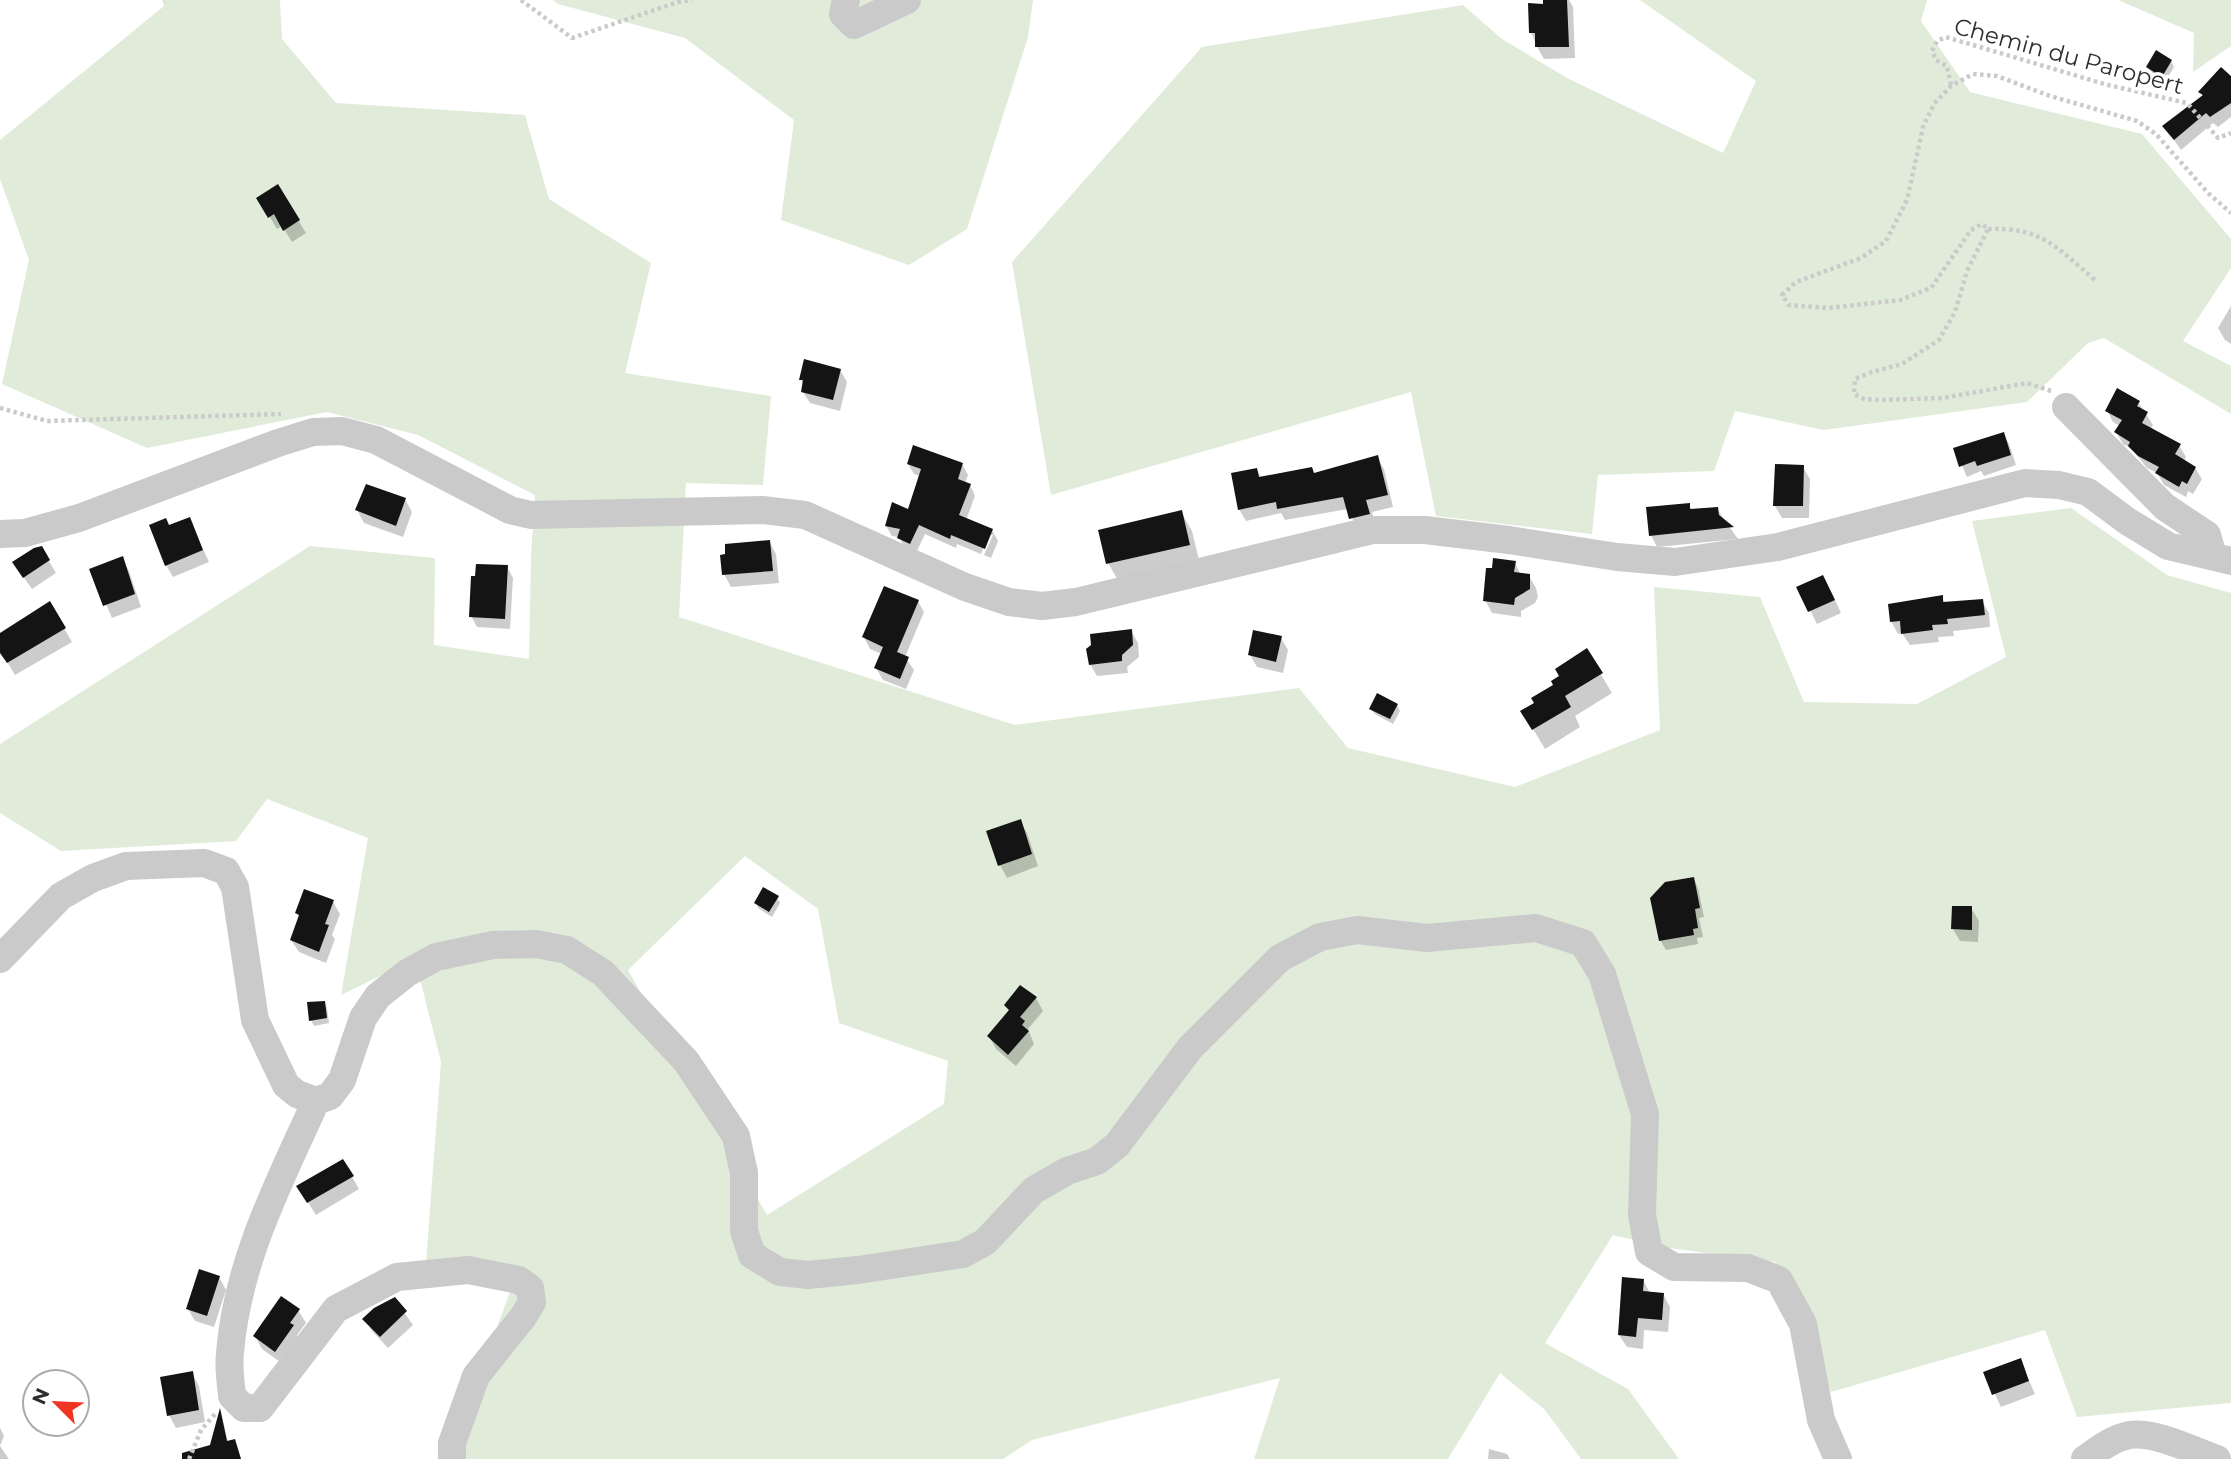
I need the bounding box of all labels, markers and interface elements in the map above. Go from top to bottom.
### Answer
street label: Chemin du Paropert [1951,12,2187,100]
north arrow [21,1368,91,1438]
text: N [27,1385,55,1408]

